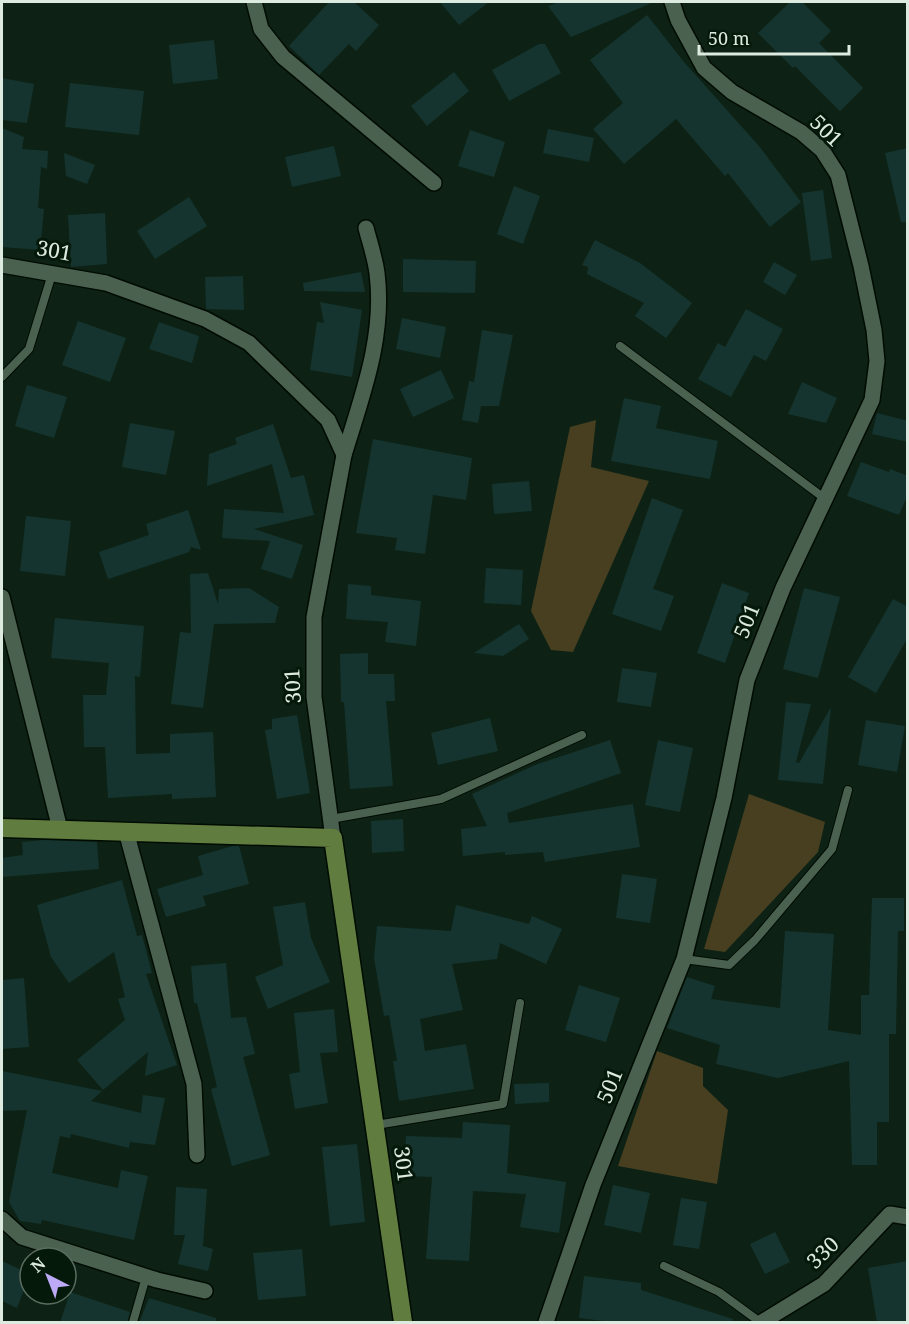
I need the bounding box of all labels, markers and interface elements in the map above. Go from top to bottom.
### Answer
scale bar [699,18,849,56]
text: 50 m [708,26,750,50]
street label: 501 [804,108,849,153]
street label: 301 [34,233,74,267]
street label: 501 [726,599,766,642]
street label: 301 [277,668,307,704]
street label: 501 [589,1064,629,1107]
street label: 301 [388,1145,420,1183]
street label: 330 [800,1230,845,1275]
north arrow [18,1246,78,1306]
text: N [26,1252,50,1277]

